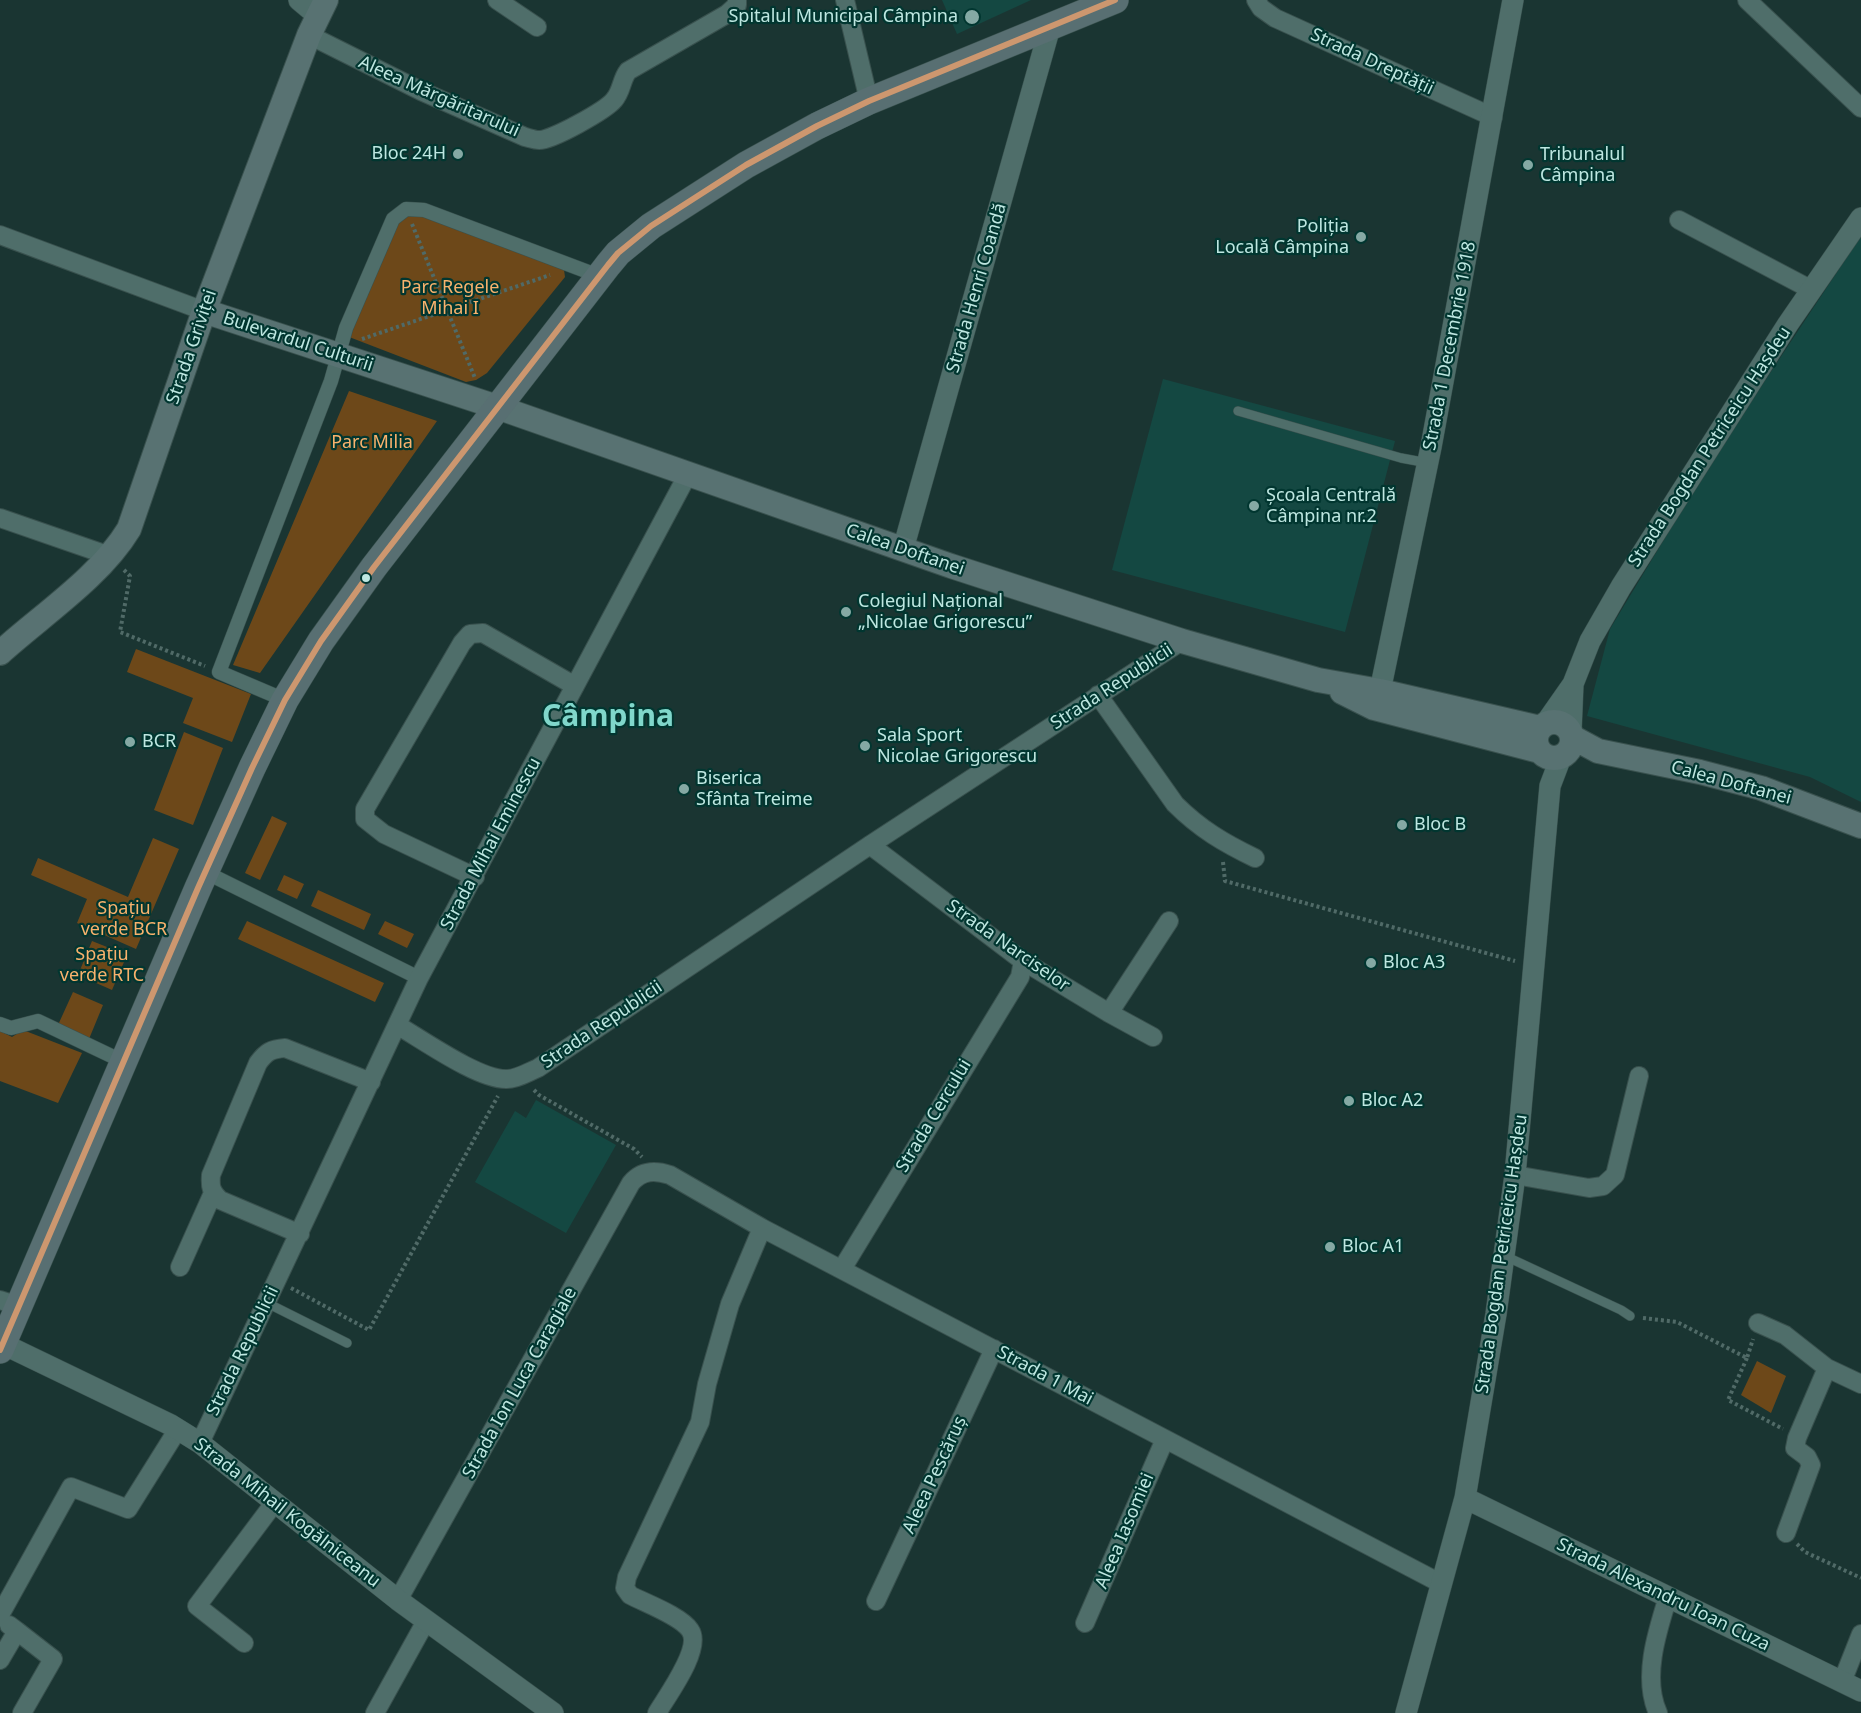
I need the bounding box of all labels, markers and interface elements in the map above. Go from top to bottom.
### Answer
place label: Spitalul Municipal Câmpina [728,6,958,28]
marker: Spitalul Municipal Câmpina [963,8,981,26]
street label: Strada Dreptății [1307,24,1437,100]
street label: Aleea Mărgăritarului [355,52,523,142]
place label: Bloc 24H [372,143,446,165]
place label: Tribunalul Câmpina [1540,144,1625,186]
marker: Bloc 24H [451,147,465,161]
marker: Tribunalul Câmpina [1521,158,1535,172]
street label: Strada Henri Coandă [942,201,1012,375]
place label: Poliția Locală Câmpina [1215,216,1349,258]
marker: Poliția Locală Câmpina [1354,230,1368,244]
street label: Strada 1 Decembrie 1918 [1419,240,1481,452]
park label: Parc Regele Mihai I [401,277,499,320]
street label: Strada Griviței [162,287,222,407]
street label: Bulevardul Culturii [220,308,376,376]
street label: Strada Bogdan Petriceicu Hașdeu [1624,323,1796,571]
park label: Parc Milia [331,432,413,454]
place label: Școala Centrală Câmpina nr.2 [1266,485,1396,528]
marker: Școala Centrală Câmpina nr.2 [1247,499,1261,513]
street label: Calea Doftanei [843,520,967,580]
unlabelled marker [360,572,372,584]
place label: Colegiul Național „Nicolae Grigorescu” [858,591,1032,634]
marker: Colegiul Național „Nicolae Grigorescu” [839,605,853,619]
street label: Strada Republicii [1047,639,1177,735]
district label: Câmpina [542,699,674,735]
place label: Sala Sport Nicolae Grigorescu [877,725,1037,768]
place label: BCR [142,731,176,753]
marker: BCR [123,735,137,749]
marker: Sala Sport Nicolae Grigorescu [858,739,872,753]
street label: Strada Mihai Eminescu [436,754,546,934]
street label: Calea Doftanei [1668,757,1794,809]
place label: Biserica Sfânta Treime [696,768,813,810]
marker: Biserica Sfânta Treime [677,782,691,796]
place label: Bloc B [1414,814,1466,836]
marker: Bloc B [1395,818,1409,832]
street label: Strada Narciselor [942,895,1074,997]
park label: Spațiu verde BCR [81,898,167,940]
park label: Spațiu verde RTC [60,944,144,986]
place label: Bloc A3 [1383,952,1445,974]
marker: Bloc A3 [1364,956,1378,970]
street label: Strada Republicii [537,977,667,1073]
street label: Strada Cercului [892,1056,976,1176]
place label: Bloc A2 [1361,1090,1423,1112]
marker: Bloc A2 [1342,1094,1356,1108]
street label: Strada Bogdan Petriceicu Hașdeu [1472,1113,1532,1395]
place label: Bloc A1 [1342,1236,1404,1258]
marker: Bloc A1 [1323,1240,1337,1254]
street label: Strada Republicii [202,1283,284,1419]
street label: Strada Ion Luca Caragiale [458,1284,582,1482]
street label: Strada 1 Mai [993,1342,1097,1410]
street label: Aleea Pescăruș [898,1413,972,1537]
street label: Strada Mihail Kogălniceanu [190,1434,384,1592]
street label: Aleea Iasomiei [1091,1470,1159,1592]
street label: Strada Alexandru Ioan Cuza [1553,1534,1773,1656]

